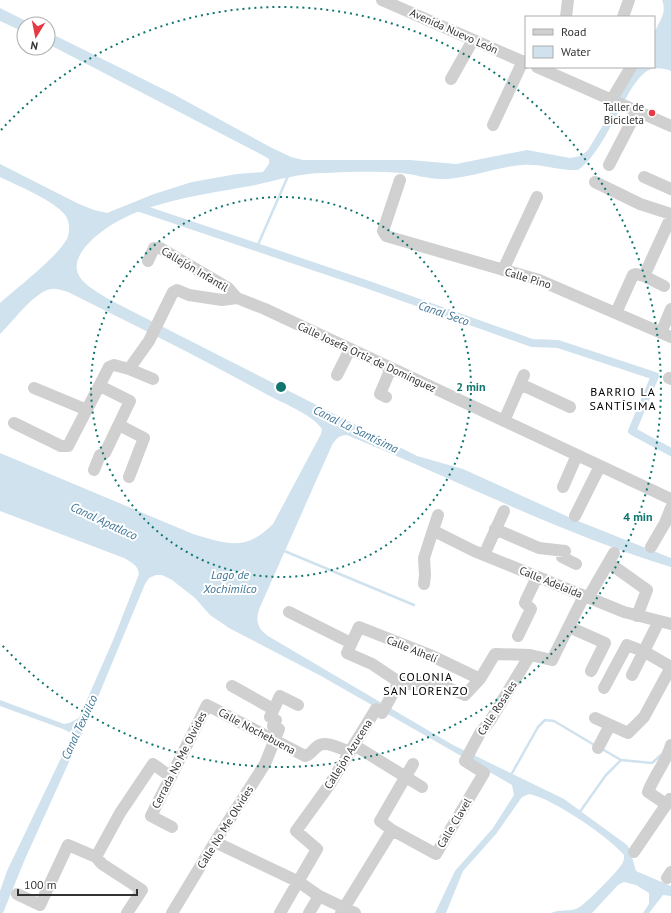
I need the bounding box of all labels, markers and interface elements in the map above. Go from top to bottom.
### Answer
street label: Avenida Nuevo León [408,5,500,57]
north arrow [16,16,56,56]
legend [525,16,655,68]
text: Road [561,24,586,39]
text: N [29,38,39,53]
text: Water [561,44,591,59]
place label: Taller de Bicicleta [603,100,644,127]
marker: Taller de Bicicleta [647,108,657,118]
street label: Callejón Infantil [159,244,232,295]
street label: Calle Pino [503,264,553,292]
water label: Canal Seco [417,297,471,329]
street label: Calle Josefa Ortiz de Domínguez [296,319,439,395]
text: 2 min [456,379,486,394]
centre of rings [274,380,288,394]
district label: BARRIO LA SANTÍSIMA [590,384,657,413]
water label: Canal La Santísima [311,402,401,456]
water label: Canal Apatlaco [68,499,140,543]
text: 4 min [623,509,653,524]
street label: Calle Adelaida [517,563,585,601]
water label: Lago de Xochimilco [202,567,257,596]
street label: Calle Alhelí [385,632,439,666]
district label: COLONIA SAN LORENZO [383,669,469,698]
street label: Calle Rosales [474,678,520,738]
water label: Canal Texuilco [58,692,100,762]
street label: Calle Nochebuena [216,705,298,757]
street label: Cerrada No Me Olvides [148,709,210,811]
street label: Callejón Azucena [321,716,375,792]
street label: Calle No Me Olvides [194,783,256,871]
street label: Calle Clavel [434,795,475,850]
scale bar [18,871,137,897]
text: 100 m [24,877,57,892]

